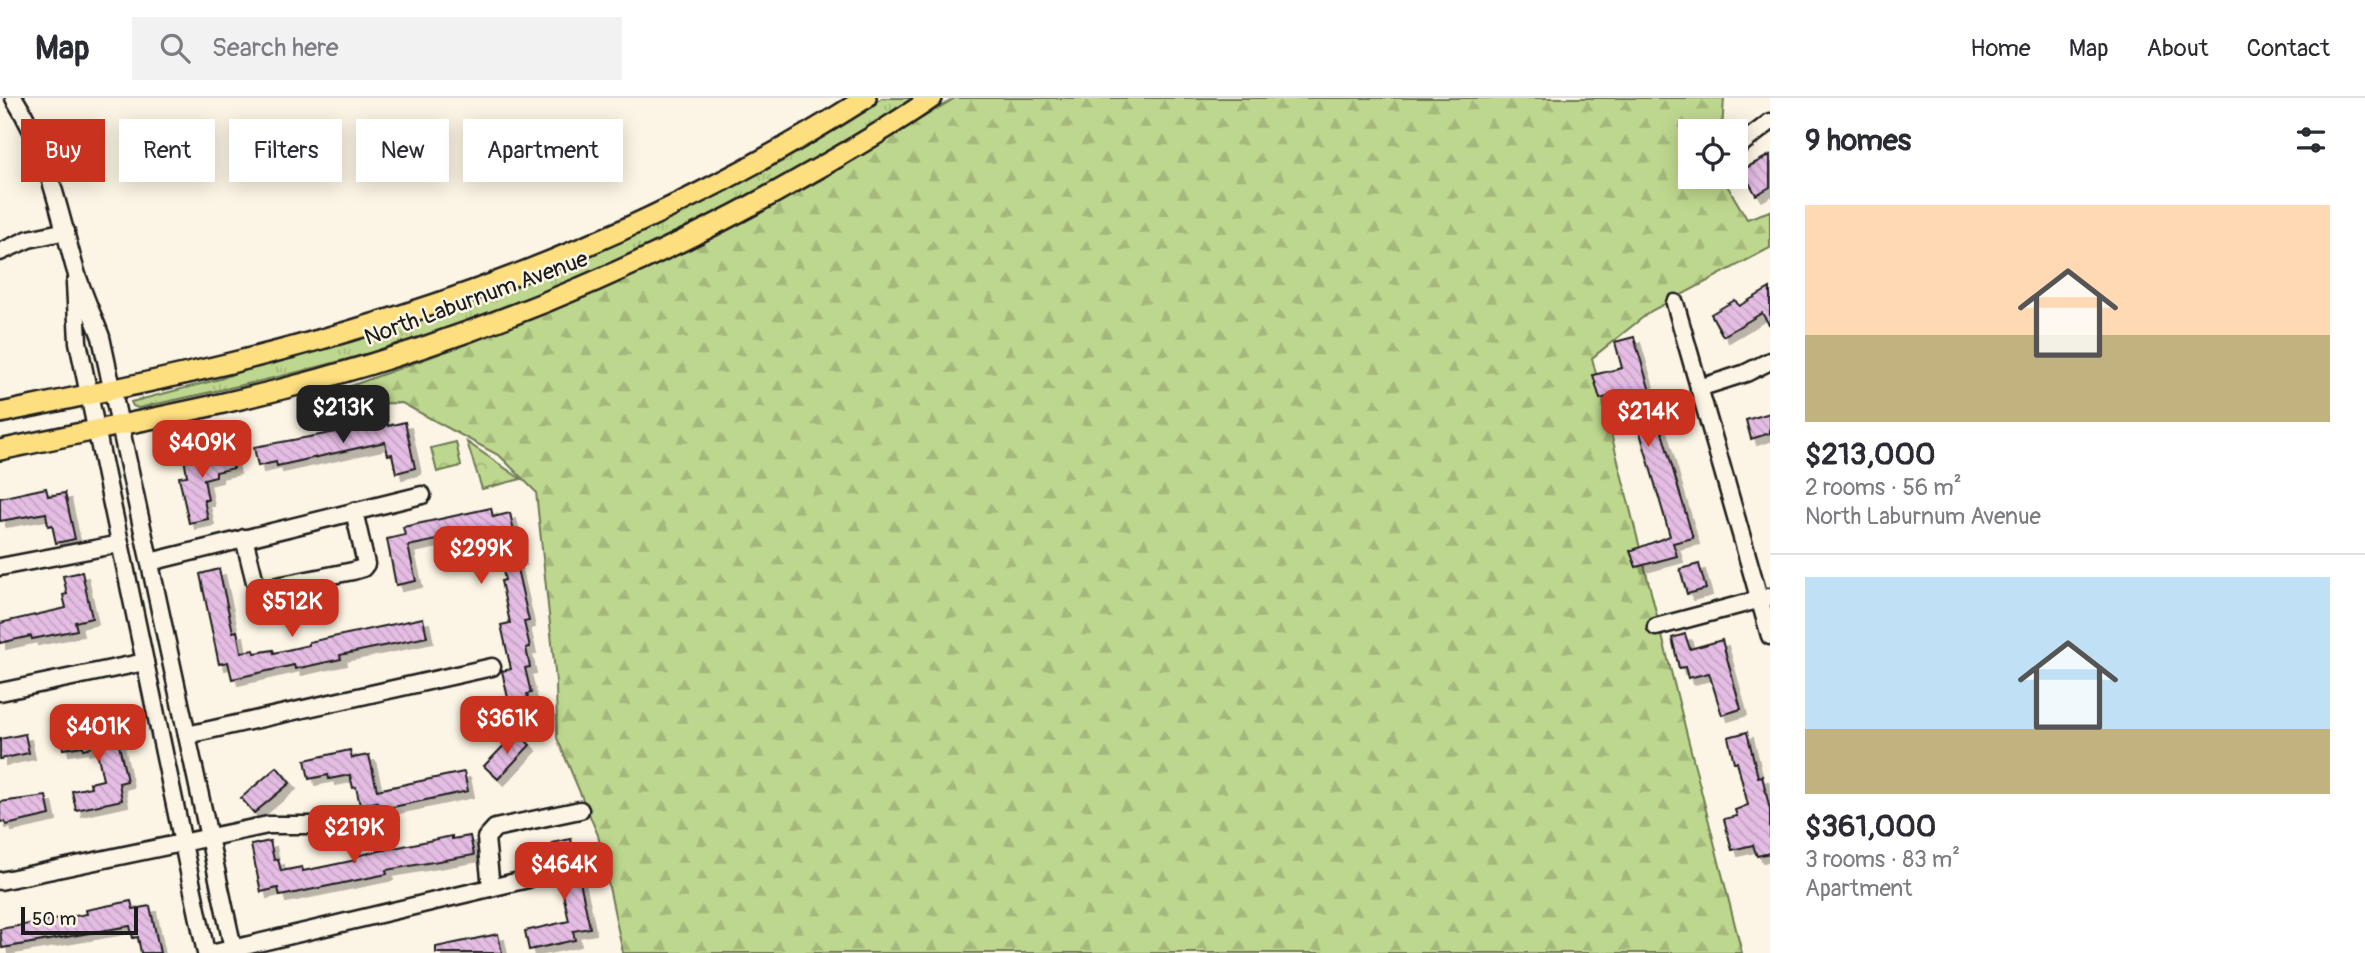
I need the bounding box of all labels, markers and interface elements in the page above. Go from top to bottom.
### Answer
search box [132,17,622,80]
text: Map [35,28,90,69]
icon: search [156,29,194,67]
text: Search here [212,32,339,64]
text: Home [1970,34,2031,63]
text: Map [2069,34,2109,63]
text: About [2147,34,2209,63]
text: Contact [2247,34,2330,63]
chip: Buy [21,119,105,182]
chip: Rent [119,119,215,182]
chip: Filters [229,119,342,182]
chip: New [356,119,449,182]
chip: Apartment [463,119,623,182]
map controls [1678,119,1748,189]
button: locate [1678,119,1748,189]
icon: filters [2292,121,2330,159]
text: 9 homes [1805,122,1911,159]
street label: North Laburnum Avenue [360,244,592,352]
icon: home [2005,250,2131,376]
pin: $213K [294,386,392,445]
pin: $214K [1599,390,1697,449]
text: $213K [312,393,374,422]
text: $214K [1617,397,1679,426]
pin: $409K [153,420,251,480]
text: $409K [168,428,236,457]
text: $213,000 [1805,436,1936,473]
text: 2 rooms · 56 m² [1805,473,1962,502]
text: North Laburnum Avenue [1805,502,2041,531]
pin: $299K [432,526,530,586]
text: $299K [450,534,512,563]
pin: $512K [243,580,341,639]
text: $512K [262,587,322,616]
icon: home [2005,622,2131,748]
pin: $361K [458,696,556,756]
pin: $401K [49,704,147,764]
text: $361K [476,704,538,733]
text: $401K [66,712,130,741]
pin: $219K [305,806,403,865]
text: $361,000 [1805,808,1936,845]
text: $219K [324,813,384,842]
pin: $464K [515,842,613,902]
text: 3 rooms · 83 m² [1805,845,1960,874]
text: $464K [531,850,597,879]
text: Apartment [1805,874,1912,903]
scale bar [21,904,138,936]
text: 50 m [32,907,76,931]

